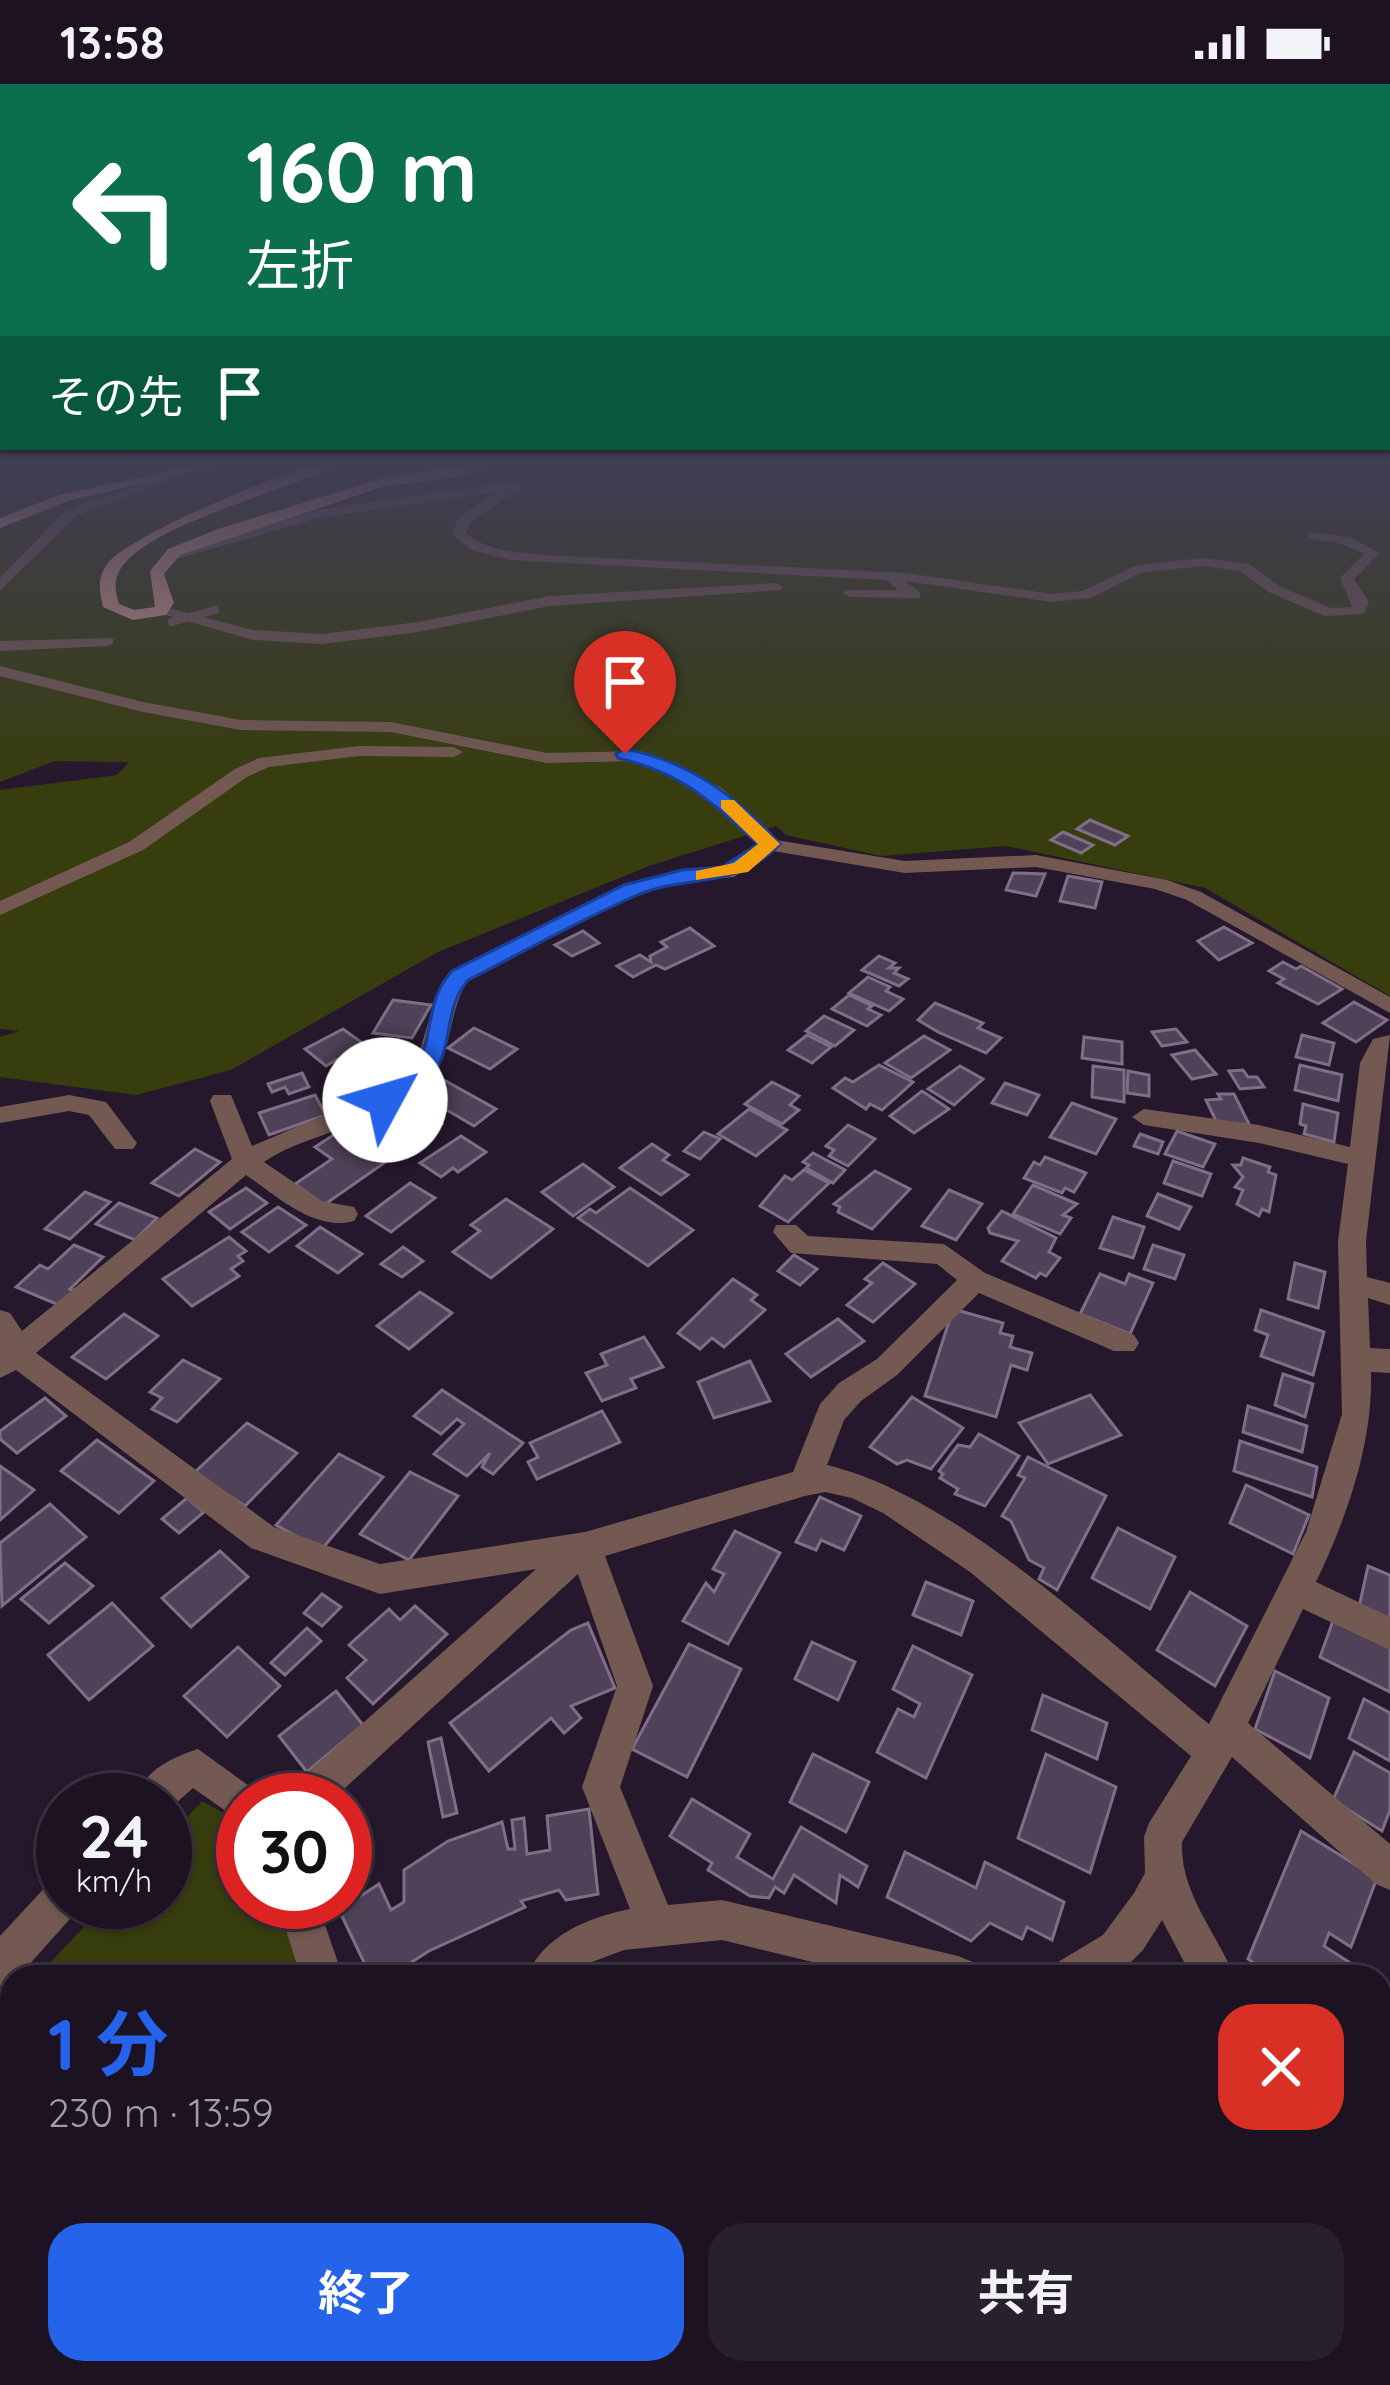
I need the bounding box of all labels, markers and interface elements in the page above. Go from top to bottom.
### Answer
text: 13:58 [60,14,165,70]
text: 160 m [246,118,478,223]
icon: left [48,132,204,288]
text: 左折 [246,231,354,299]
icon: arrive [207,360,273,426]
text: その先 [48,368,183,424]
pin [574,631,676,754]
icon: arrive [592,649,658,715]
position arrow [322,1037,448,1163]
speed limit sign: 30 [216,1773,372,1929]
text: 24 [79,1798,149,1873]
text: km/h [76,1862,152,1900]
text: 1 分 [48,1998,168,2088]
button: close [1218,2004,1344,2130]
text: 230 m · 13:59 [48,2088,274,2137]
button: 終了 [48,2223,684,2361]
button: 共有 [708,2223,1344,2361]

